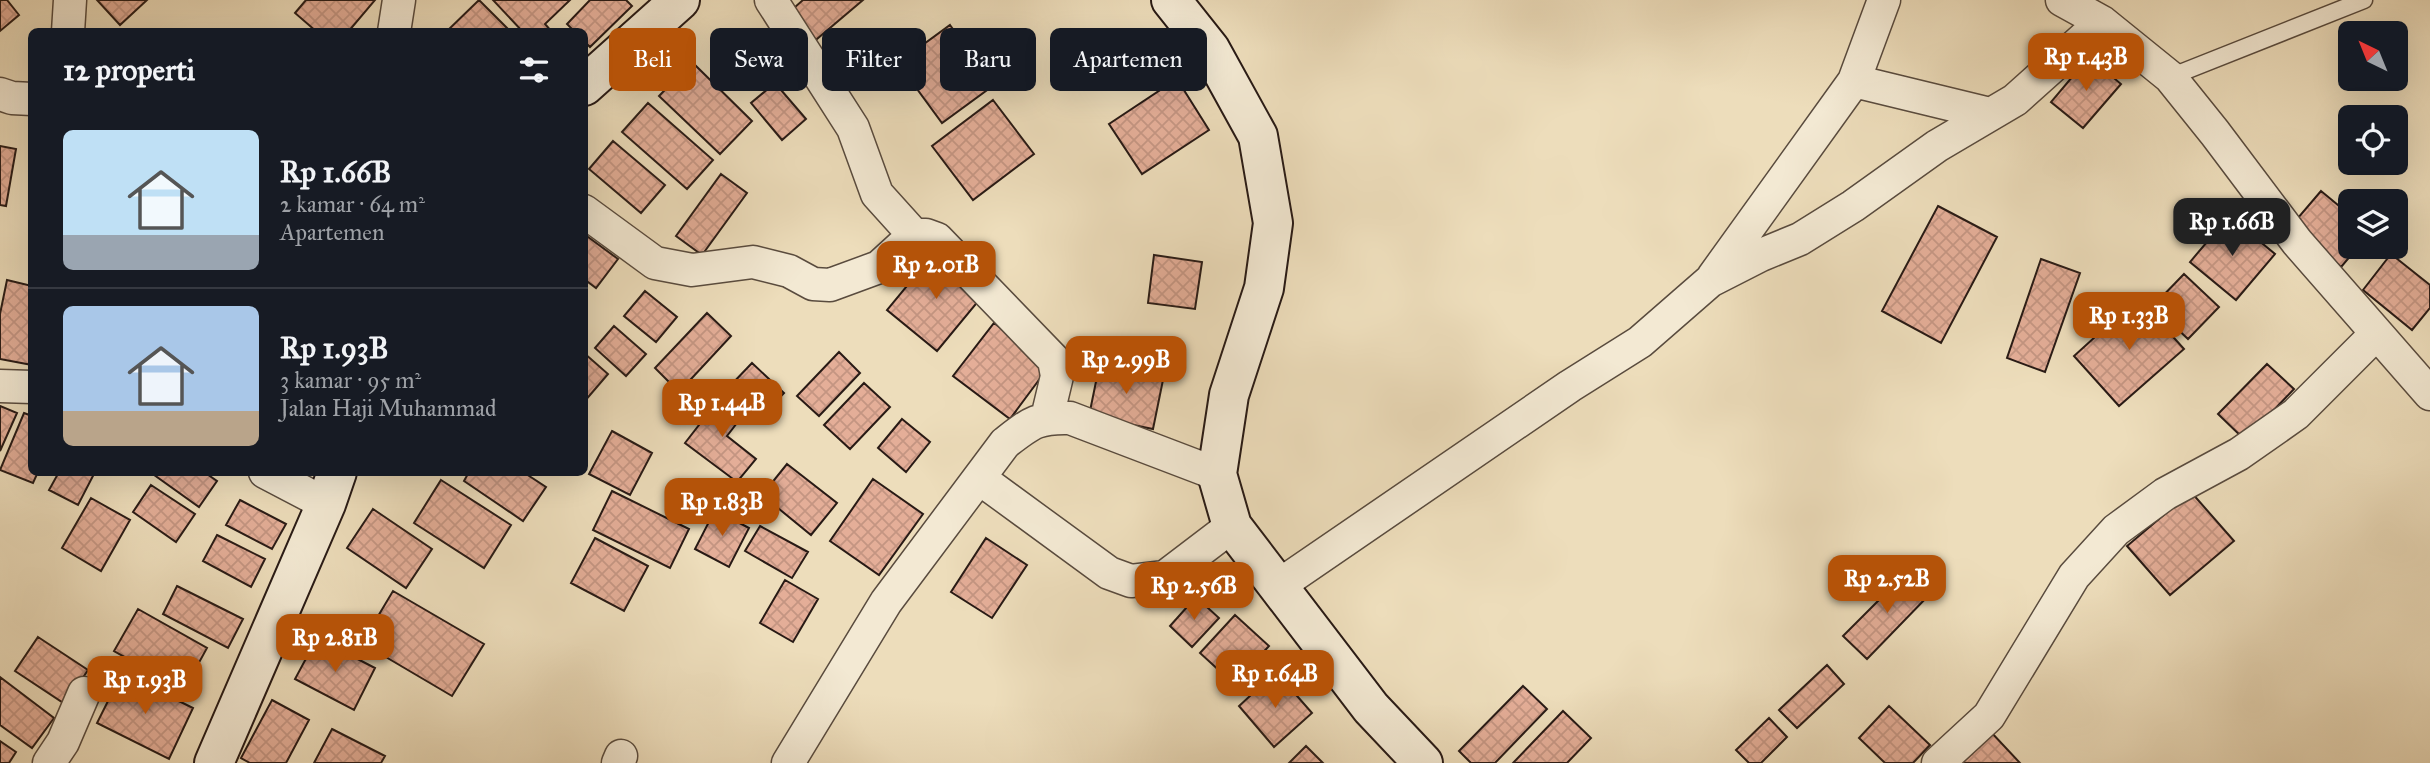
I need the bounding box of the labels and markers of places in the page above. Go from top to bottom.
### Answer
pin: Rp 1.43B [2014,34,2158,93]
pin: Rp 1.66B [2160,198,2304,258]
pin: Rp 2.01B [864,242,1008,301]
pin: Rp 1.33B [2057,292,2201,352]
pin: Rp 2.99B [1054,336,1198,396]
pin: Rp 1.44B [650,380,794,439]
pin: Rp 1.83B [650,478,794,538]
pin: Rp 2.52B [1815,556,1959,615]
pin: Rp 2.56B [1122,562,1266,622]
pin: Rp 2.81B [263,614,407,674]
pin: Rp 1.64B [1203,650,1347,710]
pin: Rp 1.93B [73,656,217,716]

